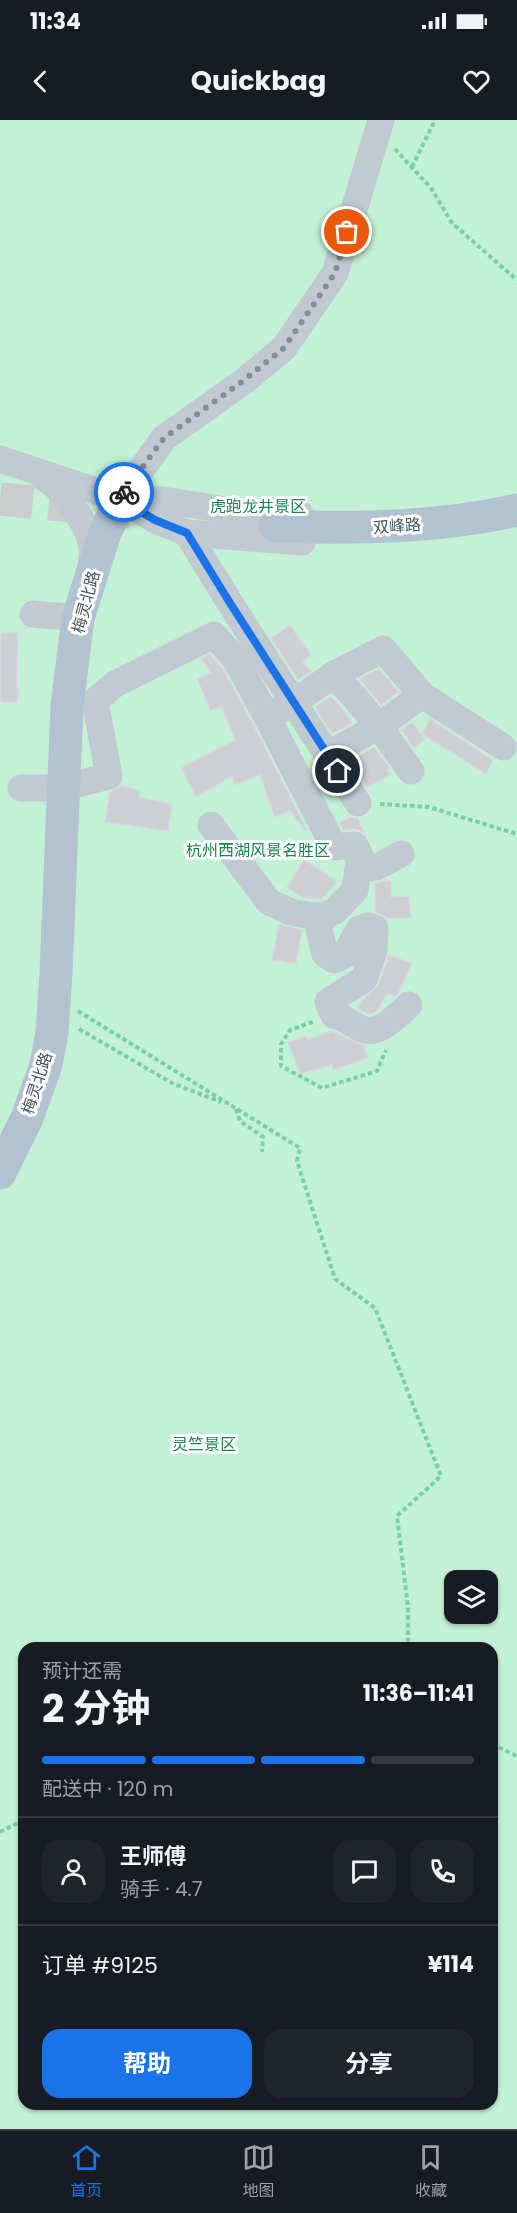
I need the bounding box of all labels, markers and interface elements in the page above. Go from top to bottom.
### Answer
text: 11:34 [30,6,81,37]
text: Quickbag [191,62,326,99]
icon: back [24,65,57,98]
icon: heart [460,65,493,98]
pin [321,206,372,257]
icon: bag [330,215,363,248]
courier [94,462,154,522]
icon: bike [108,476,141,509]
park label: 虎跑龙井景区 [210,495,306,518]
street label: 双峰路 [372,513,422,539]
street label: 梅灵北路 [67,568,105,636]
pin [312,745,363,796]
icon: home [321,754,354,787]
park label: 杭州西湖风景名胜区 [186,839,330,862]
street label: 梅灵北路 [16,1049,58,1117]
park label: 灵竺景区 [172,1433,236,1456]
map controls [444,1570,498,1624]
button: layers [444,1570,498,1624]
text: 预计还需 [42,1657,122,1685]
text: 11:36–11:41 [363,1678,474,1709]
text: 2 分钟 [42,1681,151,1736]
text: 配送中 · 120 m [42,1775,173,1803]
button: person [42,1840,105,1903]
button: chat [333,1840,396,1903]
button: phone [411,1840,474,1903]
text: 王师傅 [120,1841,186,1872]
text: 骑手 · 4.7 [120,1875,203,1903]
text: ¥114 [428,1949,474,1980]
text: 订单 #9125 [42,1950,158,1981]
button: 帮助 [42,2029,252,2098]
button: 分享 [264,2029,474,2098]
tab: 首页 [70,2141,103,2203]
tab: 地图 [242,2141,275,2203]
tab: 收藏 [414,2141,447,2203]

